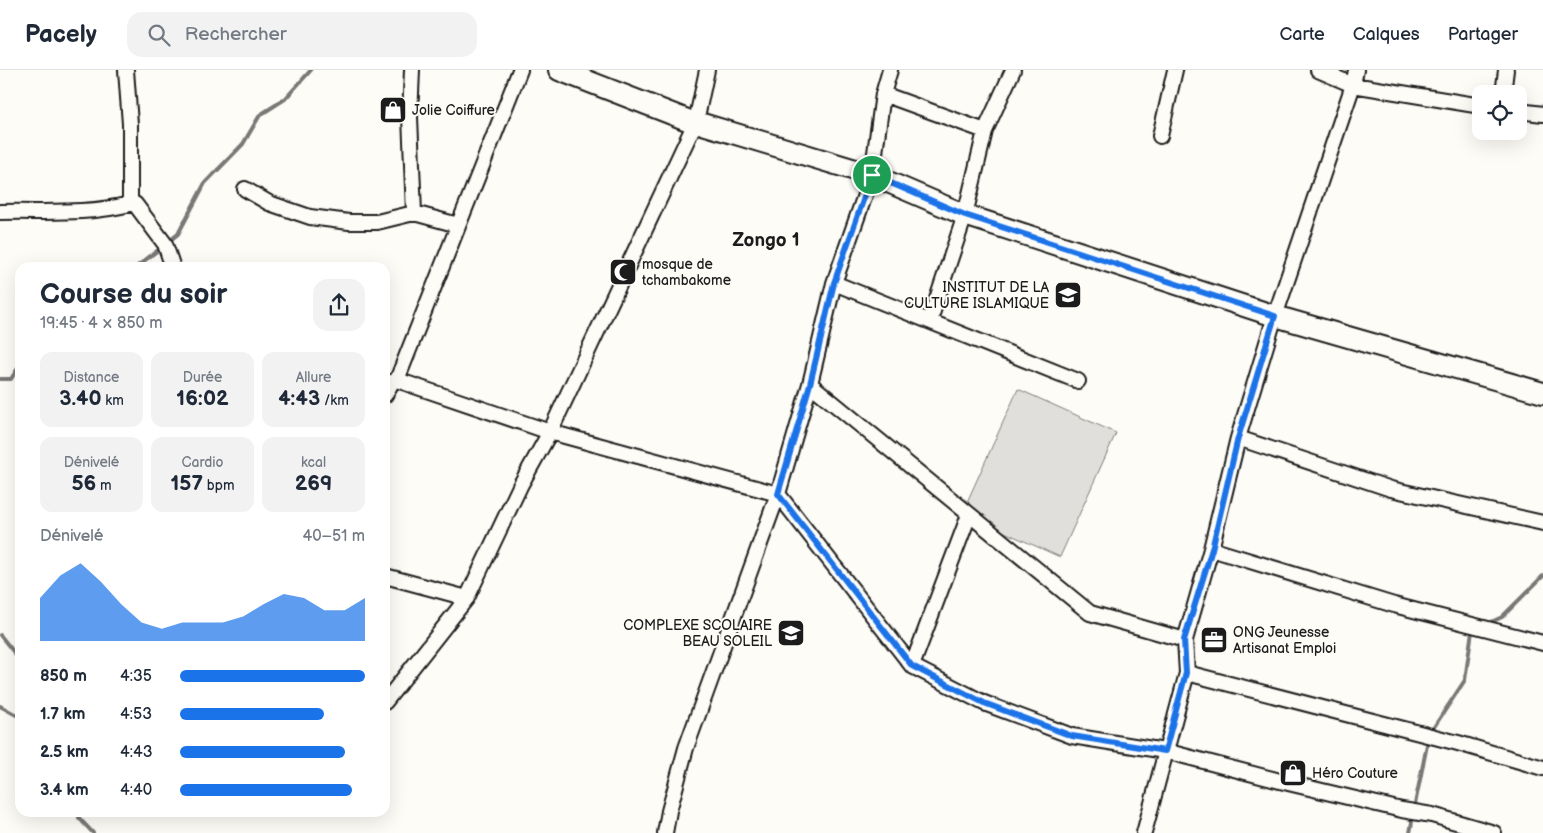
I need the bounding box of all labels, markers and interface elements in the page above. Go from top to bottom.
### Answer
search box [127,12,477,57]
text: Pacely [25,20,97,49]
icon: search [145,21,173,49]
text: Rechercher [185,23,287,46]
text: Carte [1279,24,1325,45]
text: Calques [1353,24,1420,45]
text: Partager [1448,24,1518,45]
map controls [1472,85,1527,140]
button: locate [1472,85,1527,140]
shop icon: Jolie Coiffure [378,95,408,125]
place label: Jolie Coiffure [412,102,495,119]
pin [851,154,893,196]
icon: arrive [858,161,886,189]
district label: Zongo 1 [732,229,800,252]
place label: mosque de tchambakome [642,256,731,289]
mosque icon: mosque de tchambakome [608,257,638,287]
text: Course du soir [40,278,228,311]
button: share [313,279,365,331]
place label: INSTITUT DE LA CULTURE ISLAMIQUE [904,279,1049,312]
school or university icon: INSTITUT DE LA CULTURE ISLAMIQUE [1053,280,1083,310]
text: 19:45 · 4 × 850 m [40,314,163,333]
text: Distance [64,369,119,386]
text: Durée [183,369,222,386]
text: Allure [296,369,331,386]
text: 3.40 [59,386,102,411]
text: 16:02 [176,386,229,411]
text: 4:43 [278,386,320,411]
text: km [102,392,124,409]
text: /km [320,392,349,409]
text: Dénivelé [64,454,119,471]
text: Cardio [182,454,223,471]
text: kcal [301,454,326,471]
text: 56 [71,471,96,496]
text: 157 [171,471,203,496]
text: 269 [295,471,332,496]
text: m [96,477,112,494]
text: bpm [203,477,234,494]
text: Dénivelé [40,527,103,546]
text: 40–51 m [302,527,365,546]
place label: COMPLEXE SCOLAIRE BEAU SOLEIL [623,617,772,650]
school or university icon: COMPLEXE SCOLAIRE BEAU SOLEIL [776,618,806,648]
place label: ONG Jeunesse Artisanat Emploi [1233,624,1336,657]
office icon: ONG Jeunesse Artisanat Emploi [1199,625,1229,655]
text: 850 m [40,667,87,686]
text: 4:35 [120,667,152,686]
text: 1.7 km [40,705,85,724]
text: 4:53 [120,705,152,724]
text: 2.5 km [40,743,89,762]
text: 4:43 [120,743,153,762]
shop icon: Héro Couture [1278,758,1308,788]
place label: Héro Couture [1312,765,1398,782]
text: 3.4 km [40,781,89,800]
text: 4:40 [120,781,152,800]

